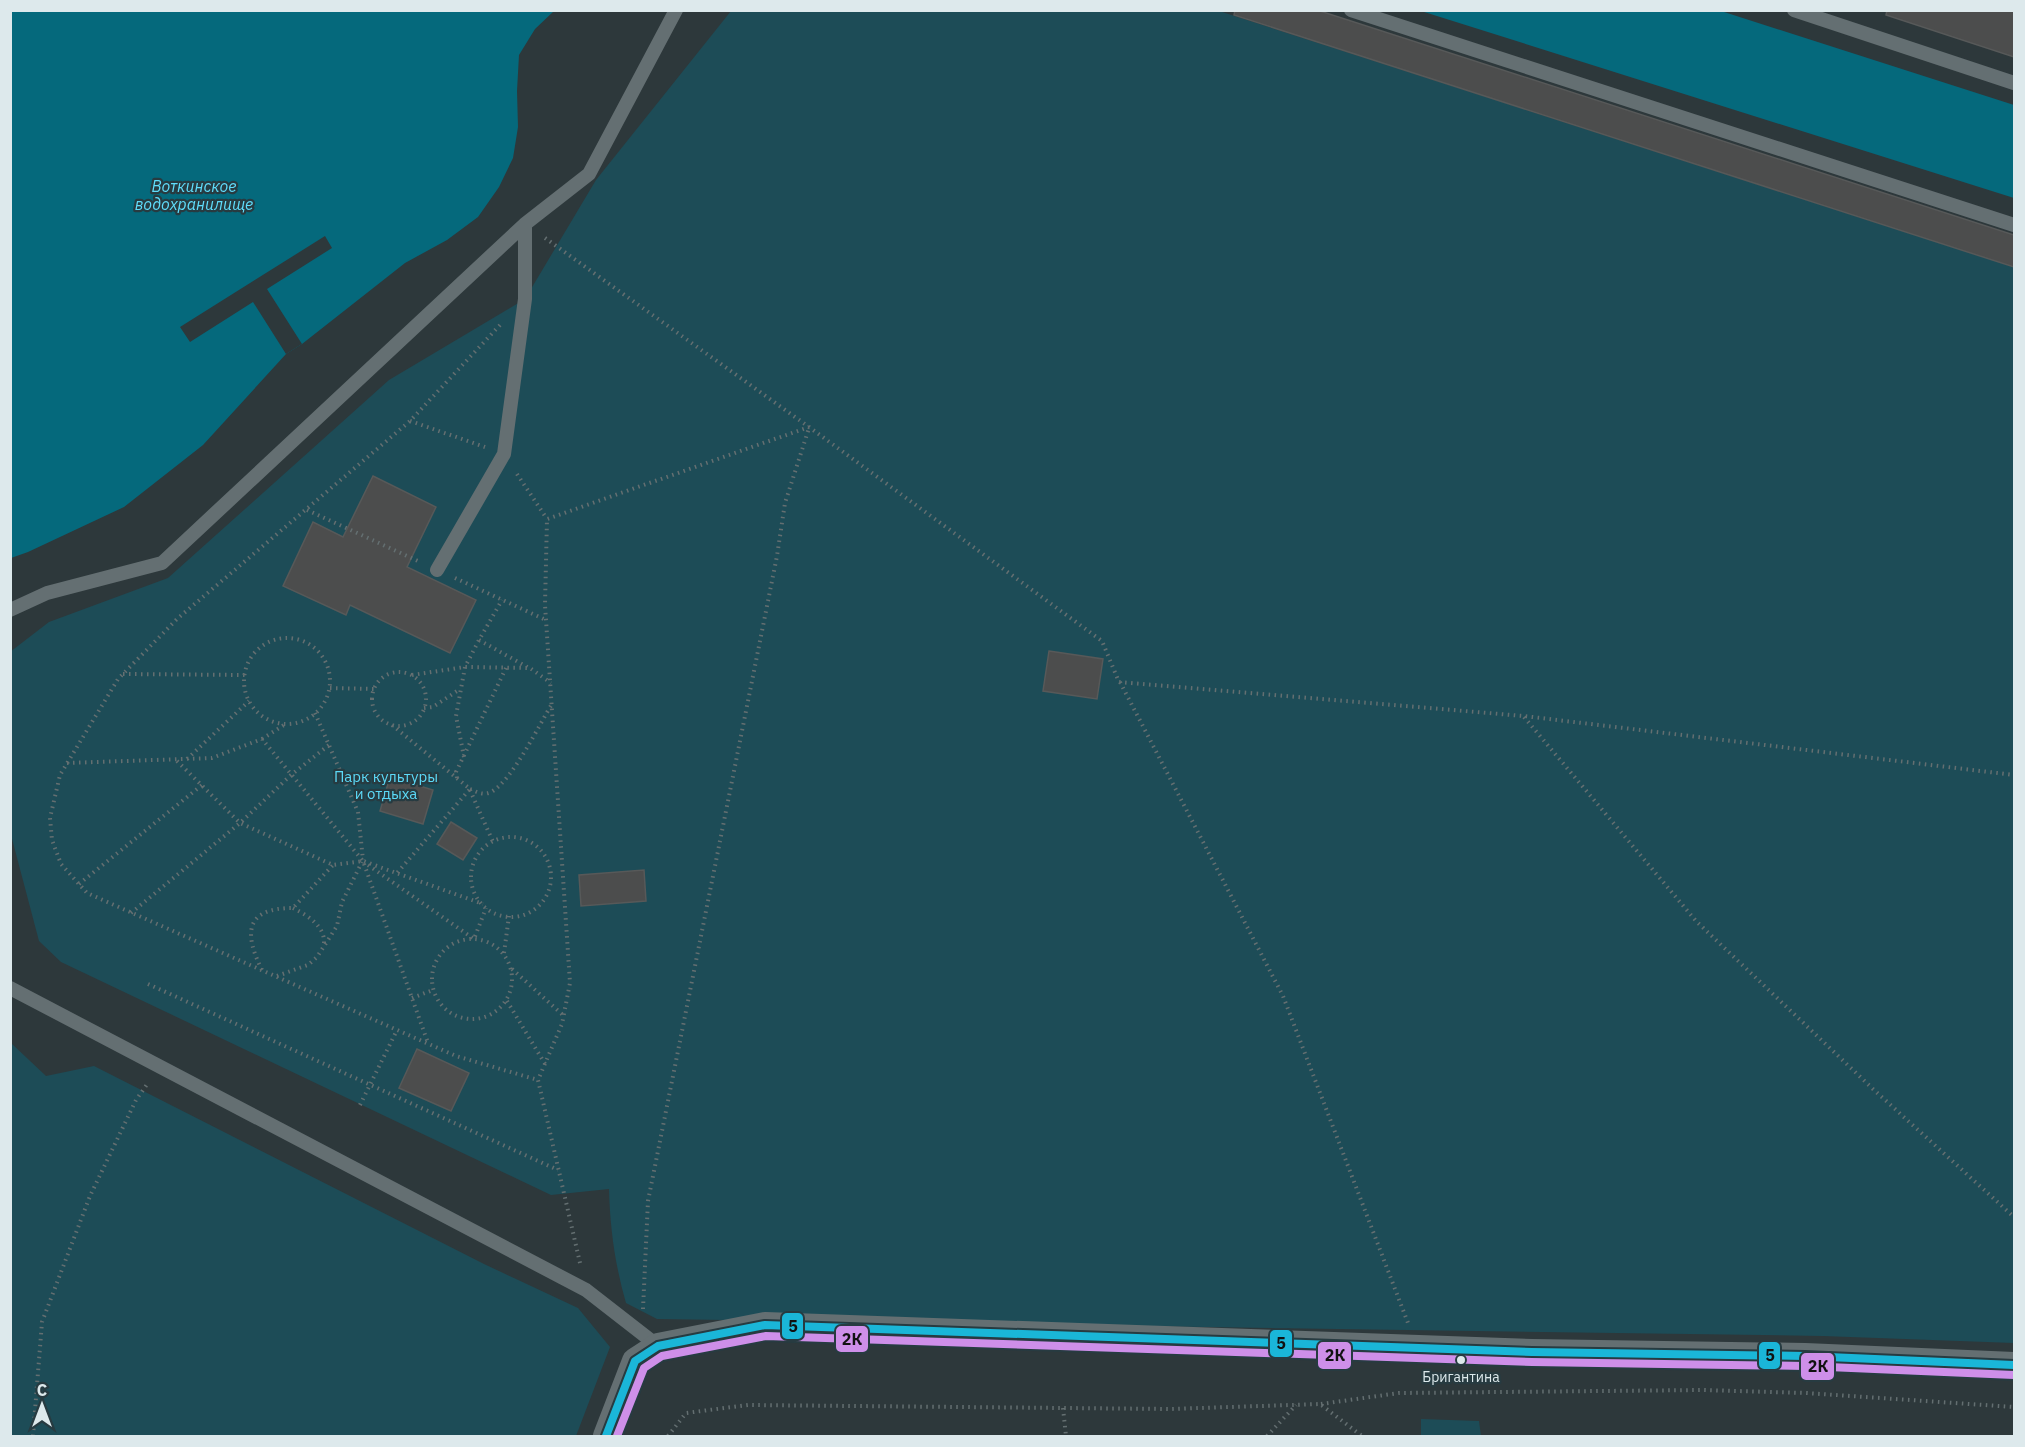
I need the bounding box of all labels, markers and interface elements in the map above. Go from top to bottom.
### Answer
water label: Воткинское водохранилище [135,176,253,214]
park label: Парк культуры и отдыха [334,767,438,803]
line badge: 5 [781,1312,804,1340]
text: 5 [788,1316,798,1336]
line badge: 2К [835,1325,869,1353]
text: 2К [842,1329,862,1349]
line badge: 5 [1269,1329,1293,1358]
text: 5 [1276,1333,1286,1353]
line badge: 2К [1317,1341,1352,1370]
line badge: 5 [1758,1341,1781,1370]
text: 2К [1325,1345,1345,1365]
text: 5 [1765,1345,1775,1365]
line badge: 2К [1800,1352,1835,1381]
marker: Бригантина [1455,1354,1467,1366]
text: 2К [1808,1356,1828,1376]
place label: Бригантина [1422,1368,1500,1386]
north arrow [12,1375,72,1435]
text: С [37,1380,47,1400]

